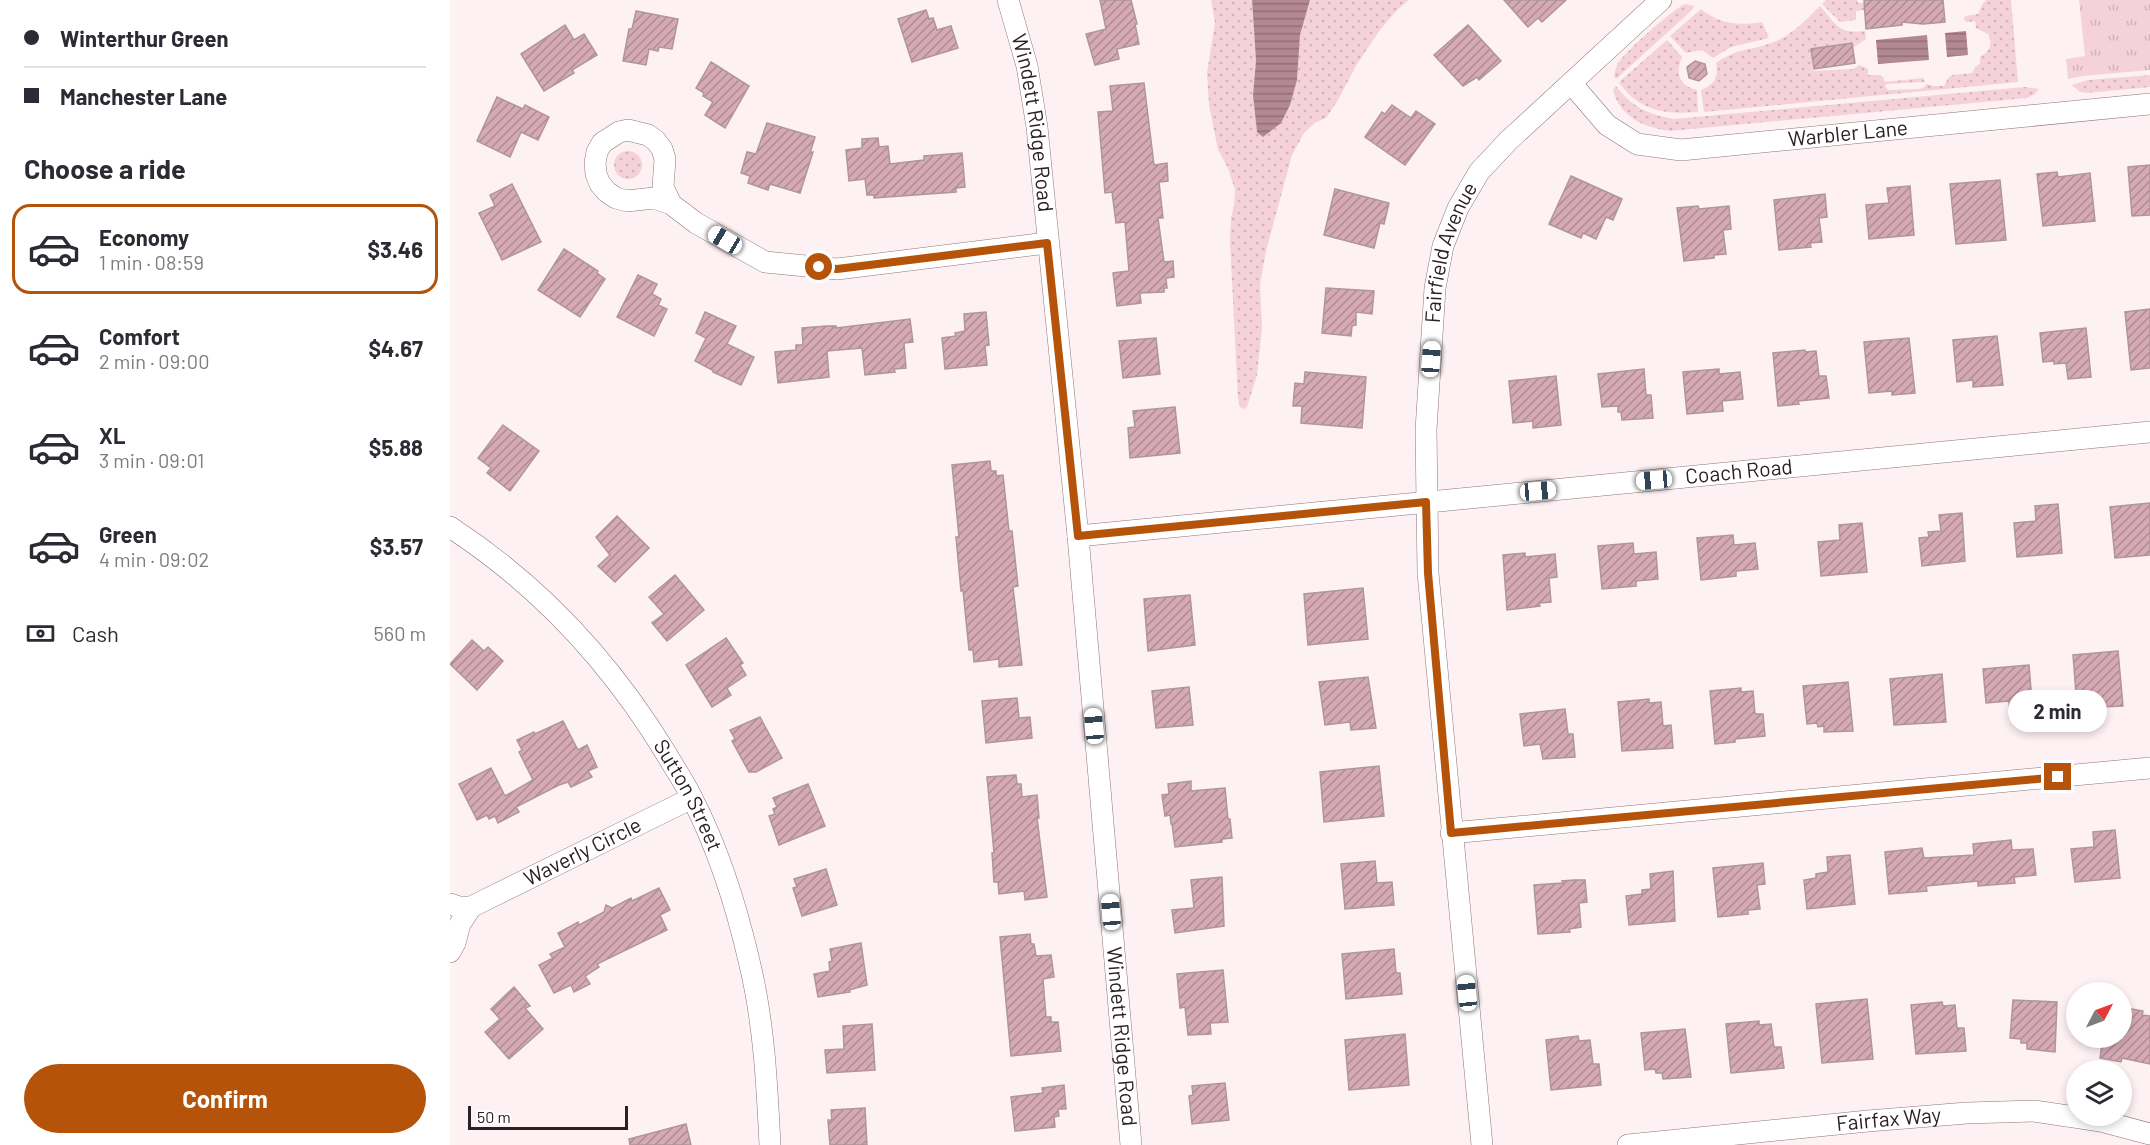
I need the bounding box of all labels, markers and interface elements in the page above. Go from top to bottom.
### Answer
text: Winterthur Green [60,25,229,51]
street label: Windett Ridge Road [1007,31,1059,213]
text: Manchester Lane [60,83,227,109]
street label: Warbler Lane [1787,114,1909,150]
text: Choose a ride [24,152,186,184]
street label: Fairfield Avenue [1419,177,1481,324]
icon: car [27,222,81,276]
car [705,223,745,257]
text: Economy [99,224,189,250]
text: $3.46 [367,236,423,262]
text: 1 min · 08:59 [99,250,204,274]
route start [805,253,832,280]
icon: car [27,321,81,375]
text: Comfort [99,323,180,349]
text: $4.67 [368,335,423,361]
car [1421,340,1441,378]
text: 2 min · 09:00 [99,349,209,373]
icon: car [27,420,81,474]
text: XL [99,422,125,448]
text: $5.88 [369,434,423,460]
text: 3 min · 09:01 [99,448,204,472]
street label: Coach Road [1684,453,1794,488]
car [1635,469,1673,491]
car [1519,480,1557,502]
icon: car [27,519,81,573]
text: Green [99,521,157,547]
text: $3.57 [370,533,423,559]
text: 4 min · 09:02 [99,547,209,571]
icon: cash [24,617,57,650]
text: Cash [72,620,119,646]
text: 560 m [374,621,426,645]
callout: 2 min [2008,690,2108,732]
text: 2 min [2034,699,2081,723]
car [1083,707,1105,745]
street label: Sutton Street [649,734,729,854]
route end [2044,763,2071,790]
street label: Waverly Circle [519,811,645,890]
car [1100,893,1122,931]
street label: Windett Ridge Road [1103,946,1143,1127]
car [1456,974,1478,1012]
north arrow [2066,982,2132,1048]
map controls [2066,982,2132,1126]
button: layers [2066,1060,2132,1126]
button: Confirm [24,1064,426,1133]
street label: Fairfax Way [1835,1101,1942,1135]
scale bar [468,1103,628,1130]
text: 50 m [477,1107,511,1126]

